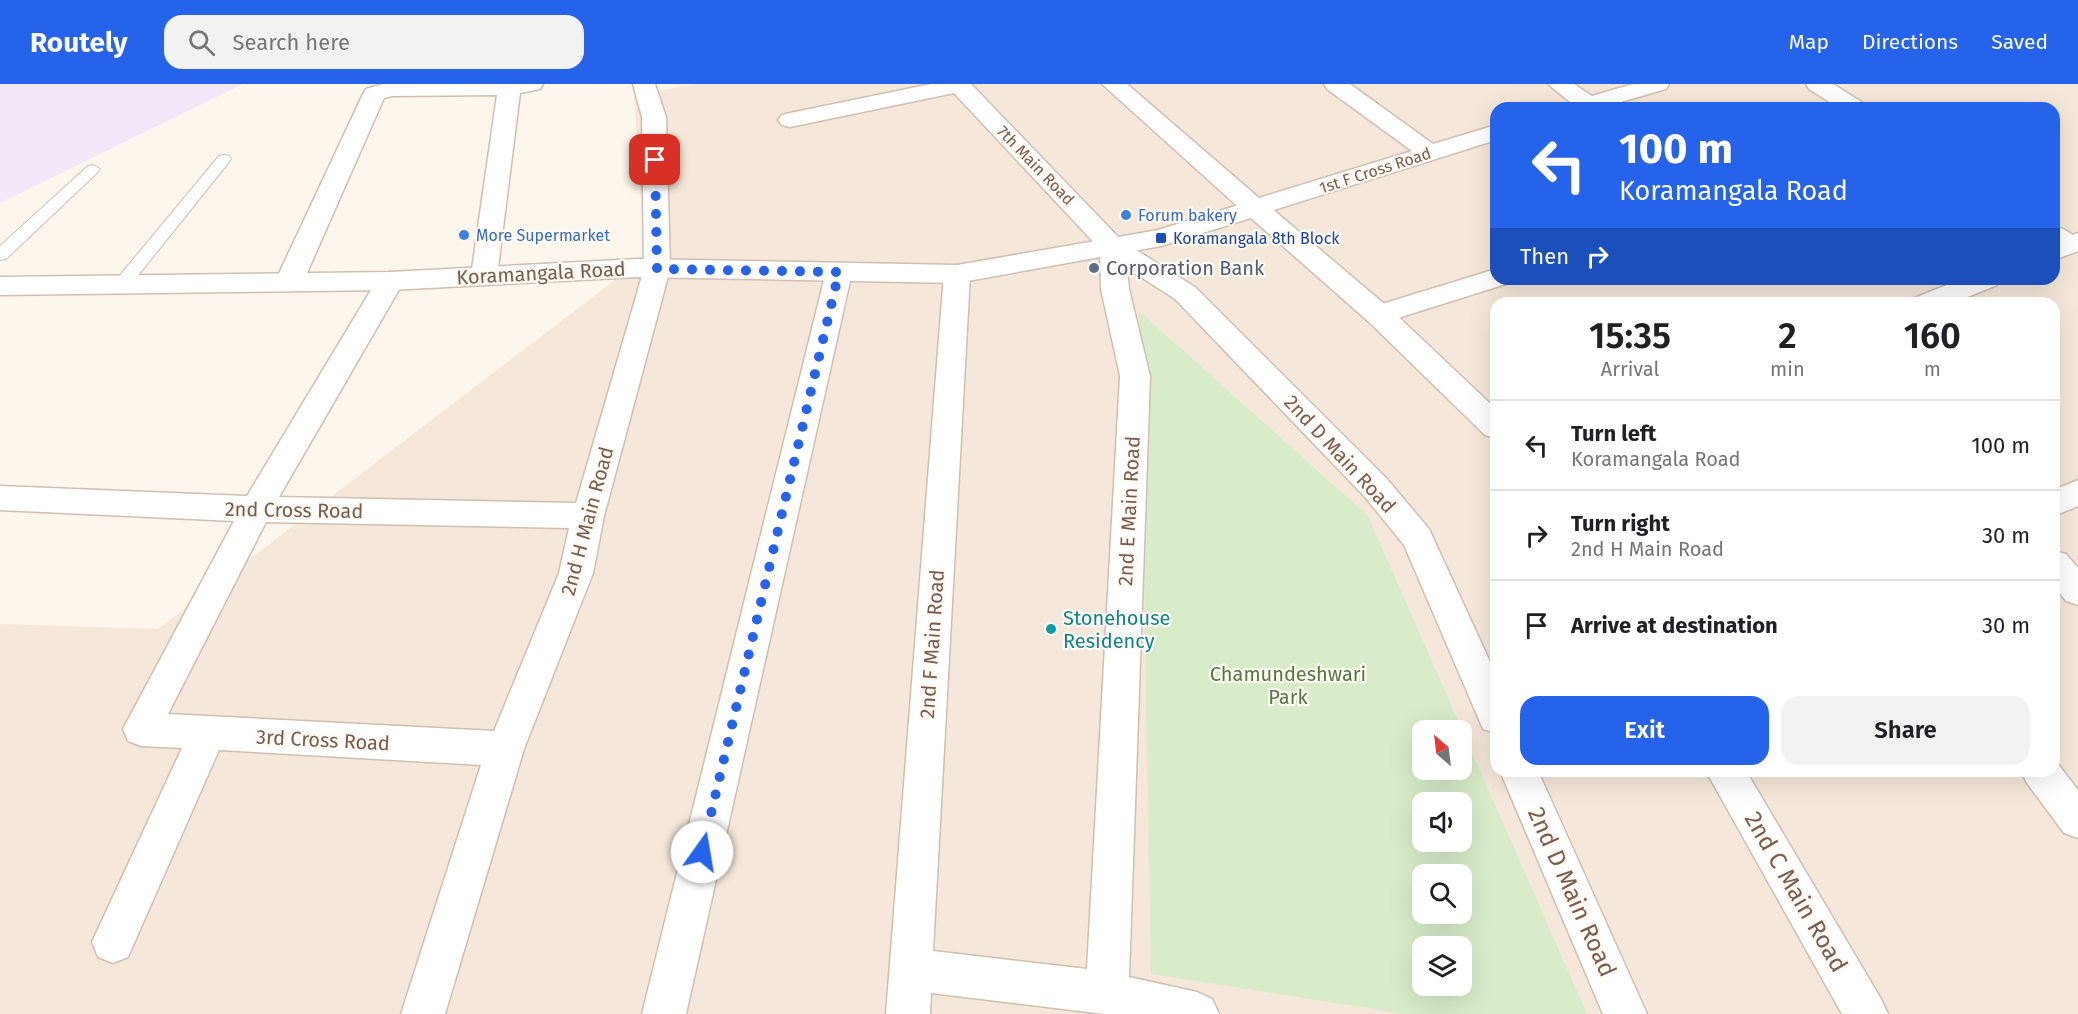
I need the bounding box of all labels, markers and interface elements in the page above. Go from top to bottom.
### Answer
search box [164,15,584,69]
text: Routely [30,26,128,59]
icon: search [185,26,218,59]
text: Search here [233,29,350,56]
text: Map [1789,29,1829,55]
text: Directions [1862,29,1958,55]
text: Saved [1991,29,2048,55]
street label: 7th Main Road [993,122,1078,209]
text: 100 m [1619,124,1733,174]
icon: left [1520,126,1598,204]
pin [629,134,680,185]
icon: arrive [638,143,671,176]
street label: 1st F Cross Road [1317,143,1433,197]
text: Koramangala Road [1619,175,1848,207]
place label: Forum bakery [1138,206,1237,225]
marker: Forum bakery [1119,208,1133,222]
place label: More Supermarket [476,226,610,245]
marker: More Supermarket [457,228,471,242]
place label: Koramangala 8th Block [1173,229,1340,248]
marker: Koramangala 8th Block [1154,231,1168,245]
icon: right [1581,240,1614,273]
text: Then [1520,243,1569,270]
place label: Corporation Bank [1106,256,1265,280]
street label: Koramangala Road [456,257,626,289]
marker: Corporation Bank [1087,261,1101,275]
text: 15:35 [1589,314,1671,358]
text: 2 [1778,314,1797,358]
text: 160 [1904,314,1961,358]
text: Arrival [1601,357,1659,381]
text: min [1770,357,1805,381]
text: m [1924,357,1941,381]
street label: 2nd D Main Road [1279,390,1401,518]
text: Turn left [1571,420,1656,447]
icon: left [1520,429,1553,462]
text: 100 m [1971,432,2030,459]
street label: 2nd E Main Road [1113,435,1145,587]
street label: 2nd H Main Road [556,444,618,598]
text: Koramangala Road [1571,447,1741,471]
street label: 2nd Cross Road [225,497,363,523]
text: Turn right [1571,510,1670,537]
icon: right [1520,519,1553,552]
text: 30 m [1982,522,2030,549]
text: 2nd H Main Road [1571,537,1724,561]
street label: 2nd F Main Road [915,569,949,719]
place label: Stonehouse Residency [1063,606,1170,653]
icon: arrive [1520,609,1553,642]
text: Arrive at destination [1571,612,1778,639]
text: 30 m [1982,612,2030,639]
marker: Stonehouse Residency [1044,622,1058,636]
park label: Chamundeshwari Park [1210,662,1366,709]
button: Exit [1520,696,1769,765]
button: Share [1781,696,2030,765]
north arrow [1412,720,1472,780]
map controls [1412,720,1472,996]
street label: 3rd Cross Road [255,725,391,755]
button: sound [1412,792,1472,852]
street label: 2nd D Main Road [1522,803,1622,981]
street label: 2nd C Main Road [1739,807,1853,977]
position arrow [670,820,734,884]
button: search [1412,864,1472,924]
button: layers [1412,936,1472,996]

